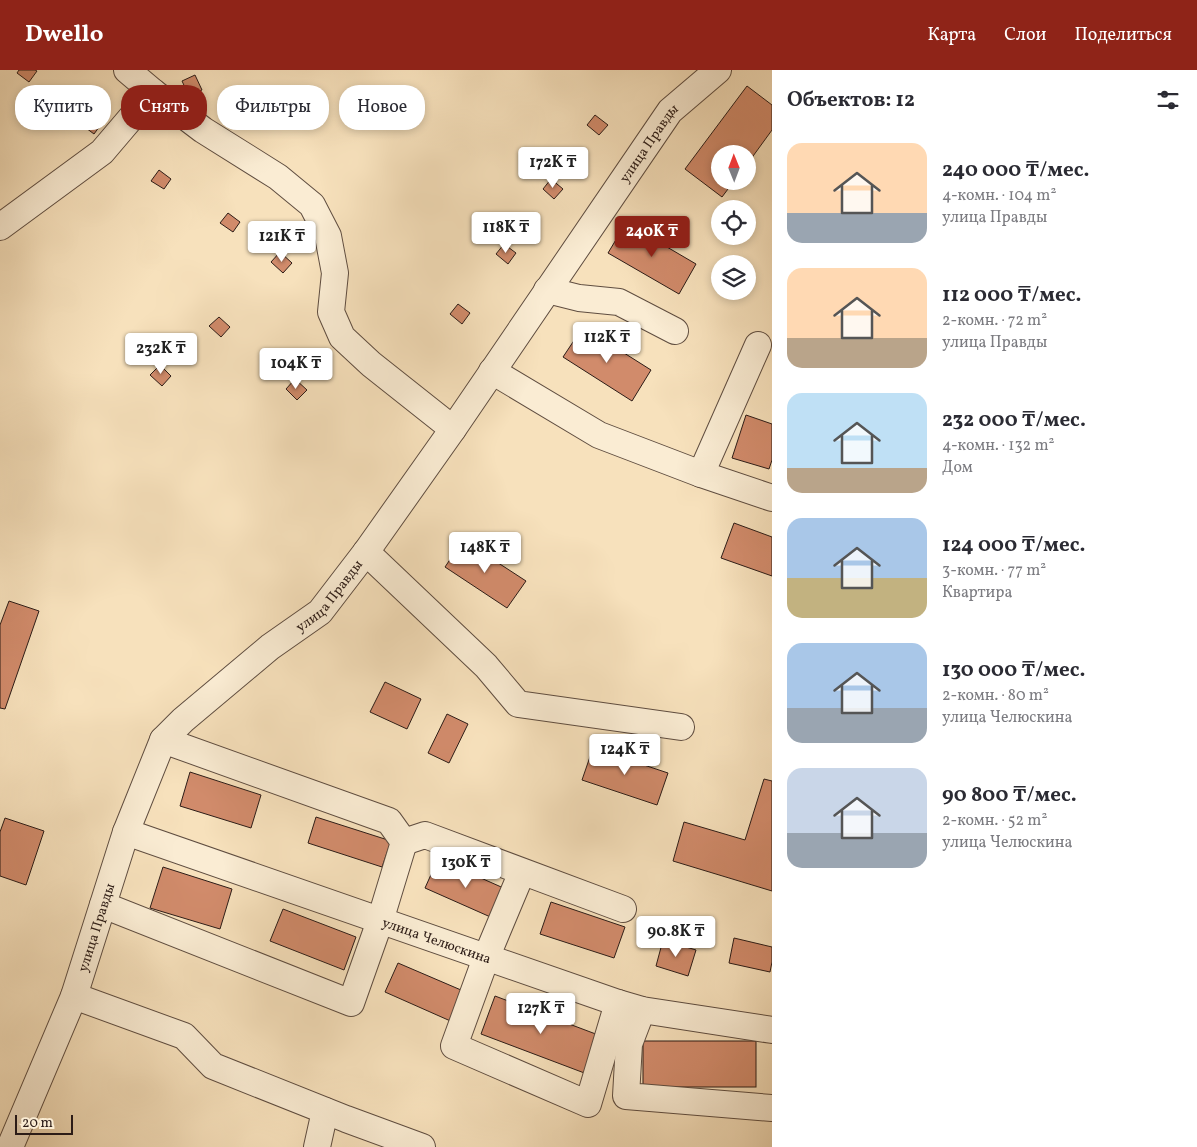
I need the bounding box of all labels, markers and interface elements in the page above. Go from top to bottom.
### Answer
text: Dwello [25,18,103,52]
text: Карта [928,23,976,48]
text: Слои [1004,23,1046,48]
text: Поделиться [1074,23,1172,48]
chip: Купить [15,85,111,130]
chip: Снять [121,85,207,130]
chip: Фильтры [217,85,329,130]
chip: Новое [339,85,425,130]
text: Объектов: 12 [787,86,915,115]
icon: filters [1154,86,1182,114]
street label: улица Правды [616,100,683,187]
north arrow [711,145,756,190]
map controls [711,145,756,300]
pin: 172K ₸ [512,146,594,189]
text: 172K ₸ [529,152,577,174]
text: 240 000 ₸/мес. [942,156,1089,185]
icon: home [827,163,887,223]
text: 4-комн. · 104 m² [942,185,1056,207]
button: locate [711,200,756,245]
text: улица Правды [942,207,1047,229]
pin: 118K ₸ [465,212,547,254]
pin: 240K ₸ [611,216,693,258]
text: 118K ₸ [483,217,529,239]
pin: 121K ₸ [241,220,323,263]
text: 240K ₸ [626,221,678,243]
text: 121K ₸ [259,226,305,248]
button: layers [711,255,756,300]
text: 112 000 ₸/мес. [942,281,1081,310]
icon: home [827,288,887,348]
text: 2-комн. · 72 m² [942,310,1047,332]
pin: 112K ₸ [566,322,648,364]
text: 112K ₸ [584,327,630,349]
pin: 232K ₸ [120,332,202,375]
text: улица Правды [942,332,1047,354]
text: 232K ₸ [136,338,186,360]
pin: 104K ₸ [255,348,337,390]
text: 104K ₸ [271,353,321,375]
text: 232 000 ₸/мес. [942,406,1086,435]
icon: home [827,413,887,473]
text: 4-комн. · 132 m² [942,435,1054,457]
text: Дом [942,457,973,479]
text: 124 000 ₸/мес. [942,531,1085,560]
pin: 148K ₸ [444,532,526,574]
text: 148K ₸ [460,537,510,559]
icon: home [827,538,887,598]
street label: улица Правды [292,556,368,637]
text: 3-комн. · 77 m² [942,560,1046,582]
text: Квартира [942,582,1012,604]
text: 130 000 ₸/мес. [942,656,1085,685]
icon: home [827,663,887,723]
text: 2-комн. · 80 m² [942,685,1049,707]
text: улица Челюскина [942,707,1072,729]
pin: 124K ₸ [584,734,666,776]
text: 124K ₸ [600,739,650,761]
text: 90 800 ₸/мес. [942,781,1077,810]
icon: home [827,788,887,848]
text: 2-комн. · 52 m² [942,810,1047,832]
text: улица Челюскина [942,832,1072,854]
pin: 130K ₸ [425,846,507,889]
text: 130K ₸ [441,852,491,874]
street label: улица Правды [74,881,120,975]
street label: улица Челюскина [379,914,493,969]
pin: 90.8K ₸ [630,916,722,958]
text: 90.8K ₸ [647,921,705,943]
pin: 127K ₸ [500,992,582,1035]
text: 127K ₸ [517,998,565,1020]
scale bar [15,1112,72,1135]
text: 20 m [22,1114,53,1133]

